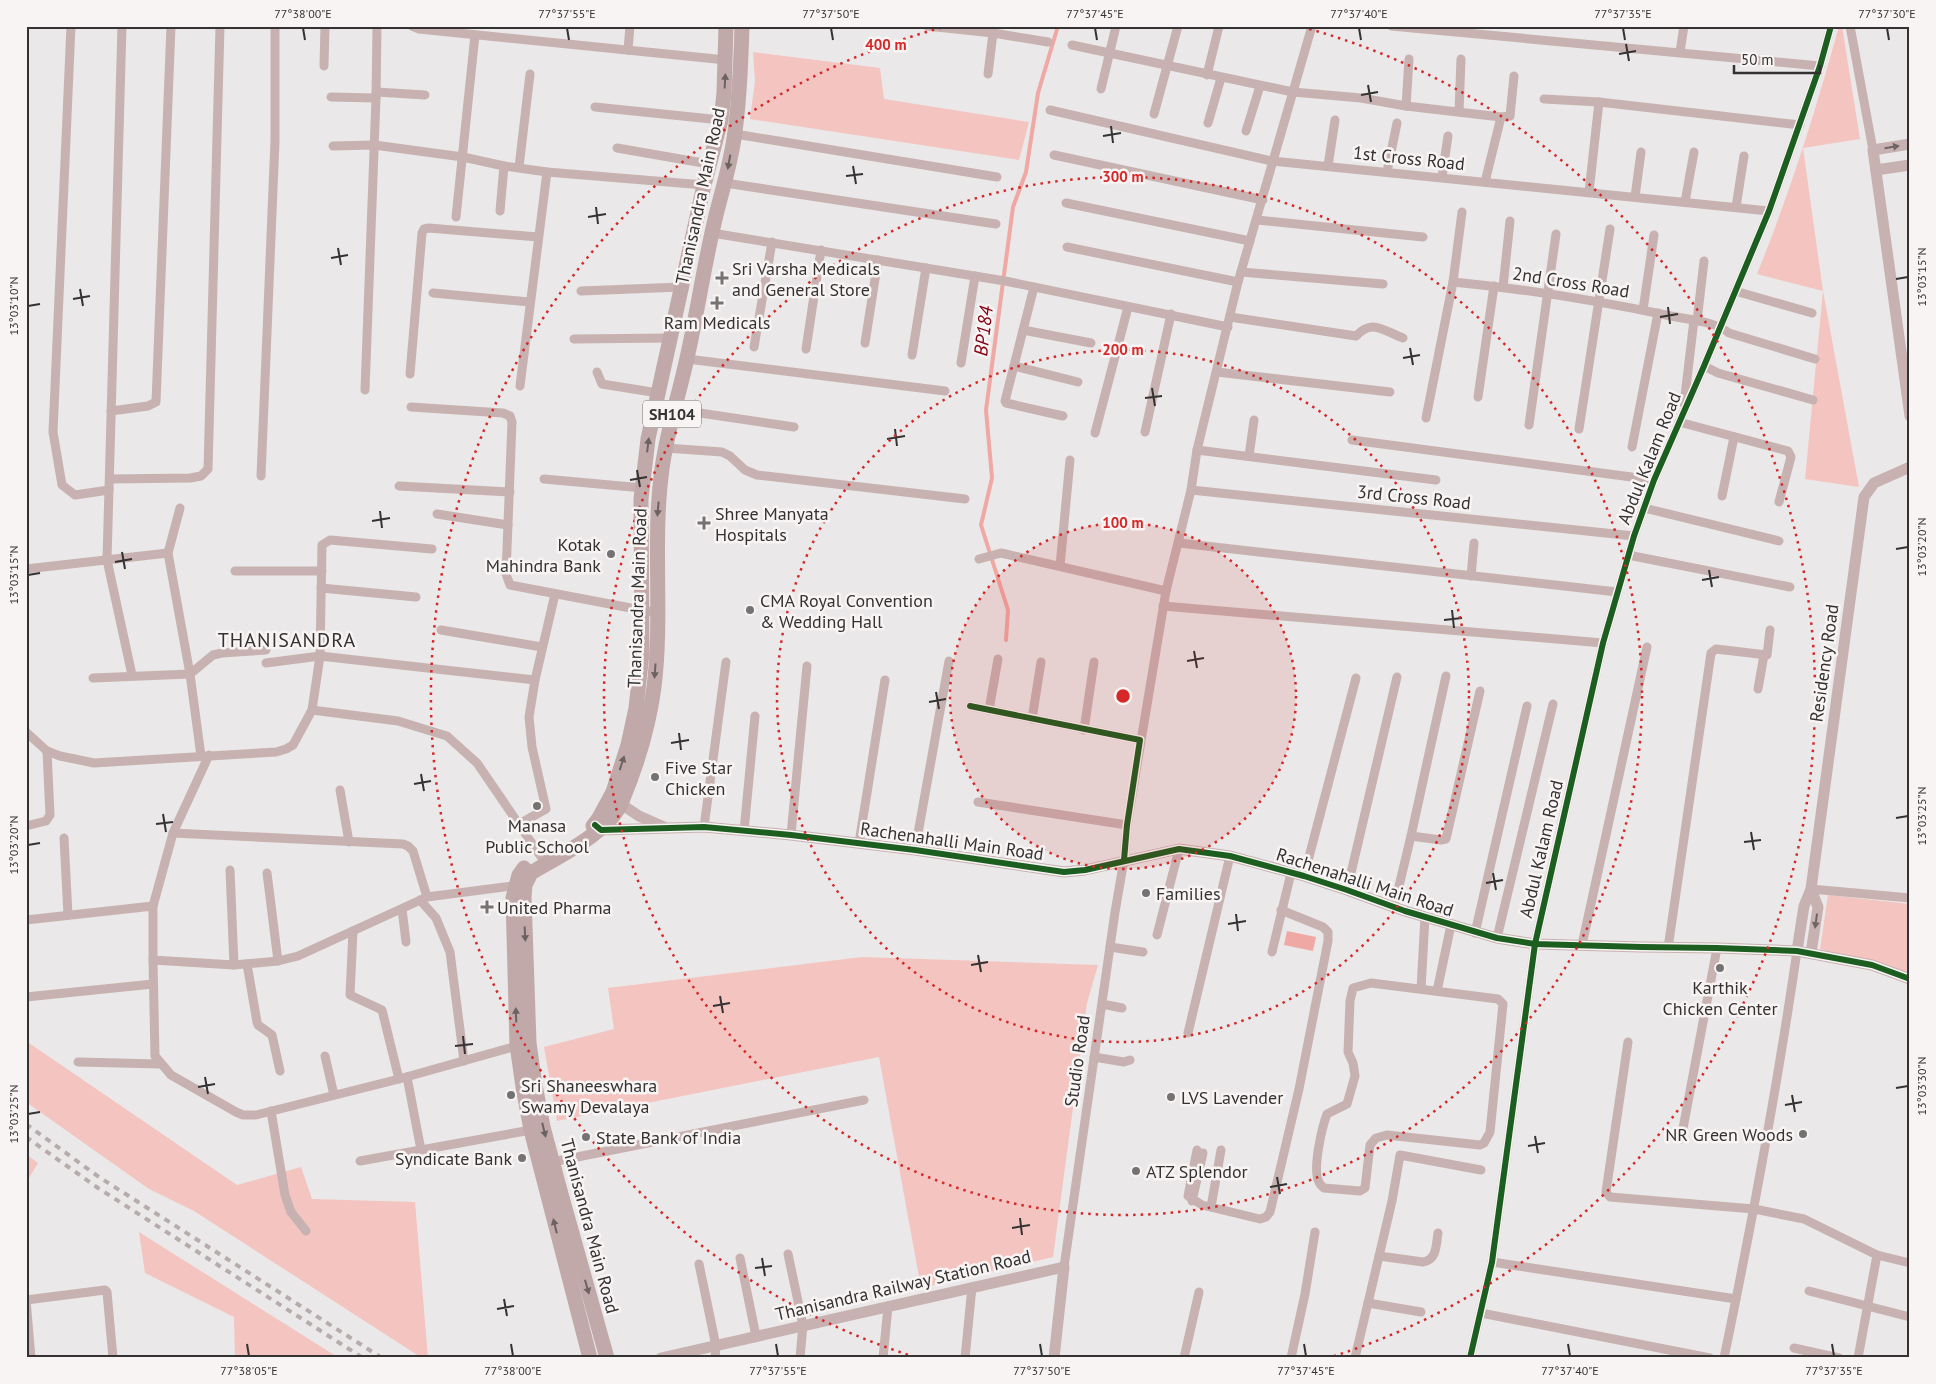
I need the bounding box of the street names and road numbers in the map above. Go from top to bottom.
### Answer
street label: Thanisandra Main Road [670,106,730,286]
street label: 1st Cross Road [1352,141,1466,175]
street label: 2nd Cross Road [1511,261,1631,303]
street label: Abdul Kalam Road [1612,388,1686,528]
road number: SH104 [643,400,701,428]
street label: 3rd Cross Road [1356,480,1472,514]
street label: Thanisandra Main Road [622,508,652,688]
street label: Residency Road [1804,603,1844,723]
street label: Abdul Kalam Road [1514,778,1568,920]
street label: Rachenahalli Main Road [859,817,1045,865]
street label: Rachenahalli Main Road [1273,842,1457,922]
street label: Studio Road [1059,1014,1095,1108]
street label: Thanisandra Main Road [556,1136,624,1316]
street label: Thanisandra Railway Station Road [773,1244,1033,1326]

